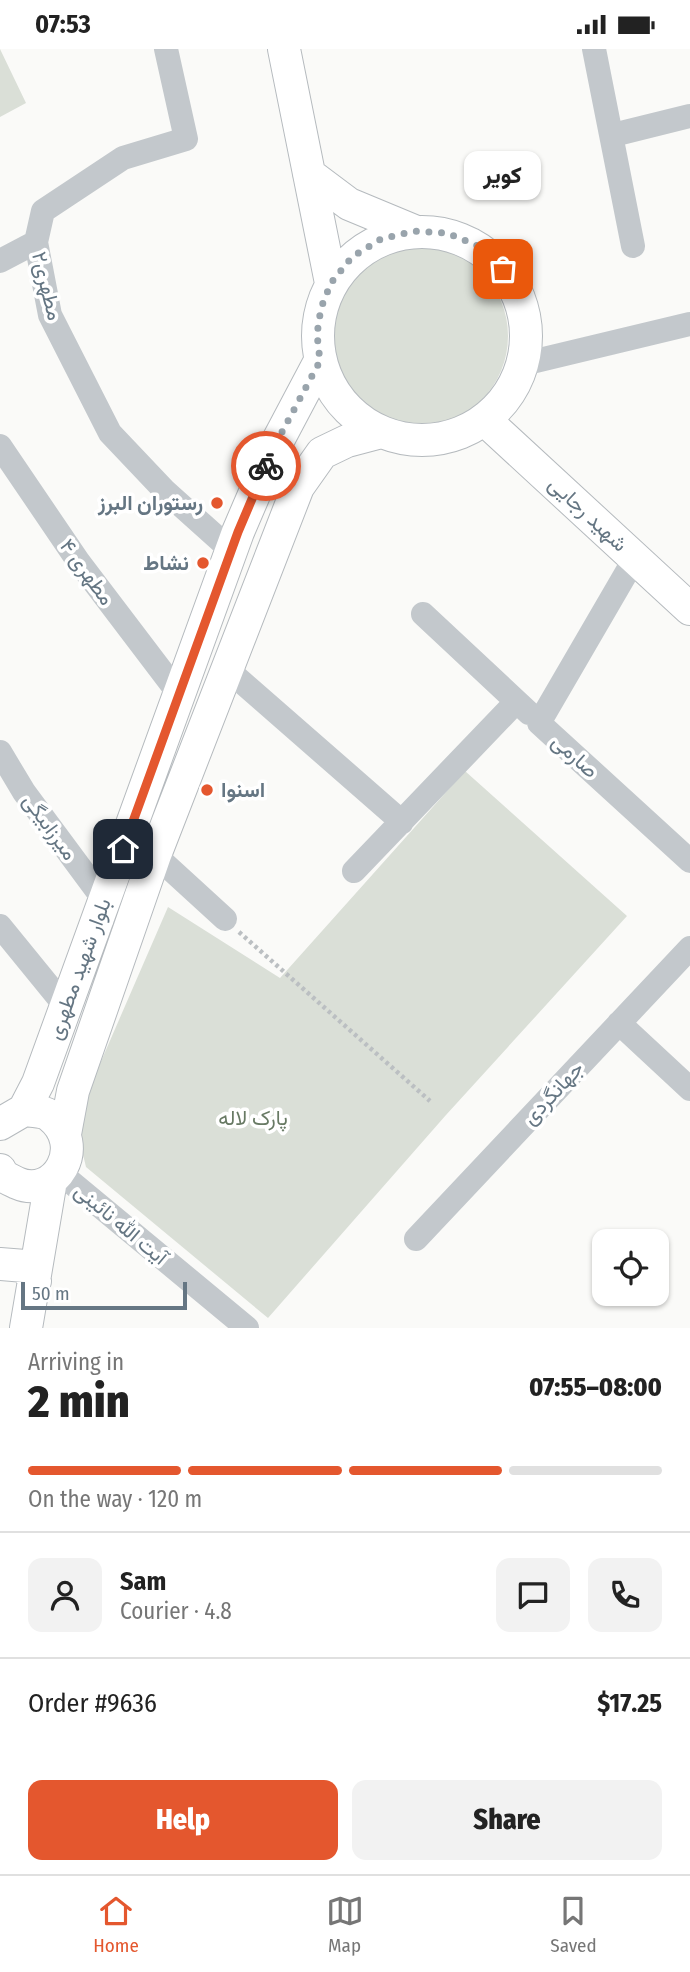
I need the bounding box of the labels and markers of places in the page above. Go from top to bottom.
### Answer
callout: کویر [464,150,542,199]
pin [473,239,533,299]
place label: رستوران البرز [97,490,203,516]
marker: رستوران البرز [209,495,225,511]
place label: نشاط [143,550,189,576]
marker: نشاط [195,555,211,571]
place label: اسنوا [221,777,265,803]
marker: اسنوا [199,782,215,798]
pin [93,819,153,879]

